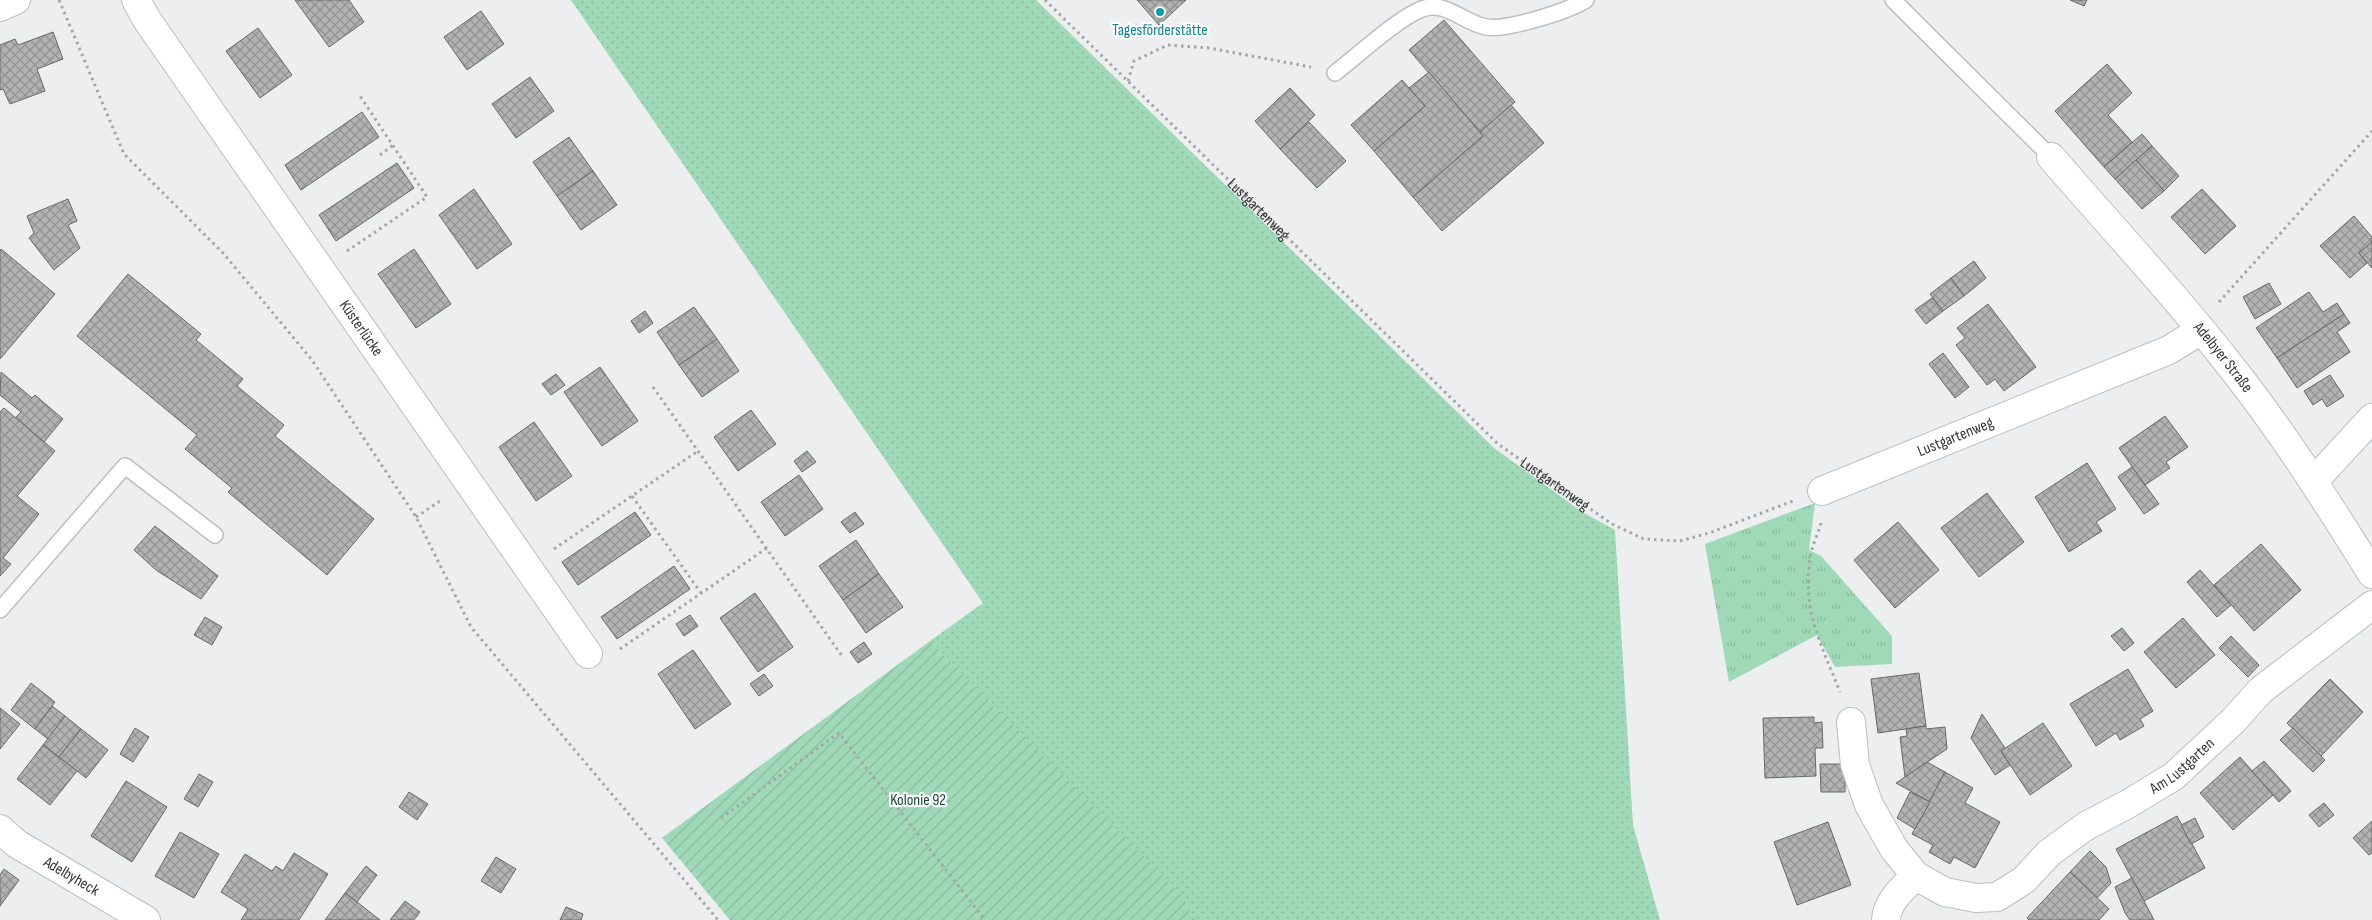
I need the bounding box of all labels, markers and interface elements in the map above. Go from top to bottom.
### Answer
marker: Tagesförderstätte [1154,6,1166,18]
place label: Tagesförderstätte [1112,21,1208,40]
street label: Lustgartenweg [1223,174,1294,244]
street label: Küsterlücke [335,296,387,360]
street label: Adelbyer Straße [2189,317,2257,396]
street label: Lustgartenweg [1915,413,1996,461]
street label: Lustgartenweg [1517,453,1593,515]
street label: Am Lustgarten [2145,734,2218,799]
park label: Kolonie 92 [890,791,946,810]
street label: Adelbyheck [39,852,103,900]

